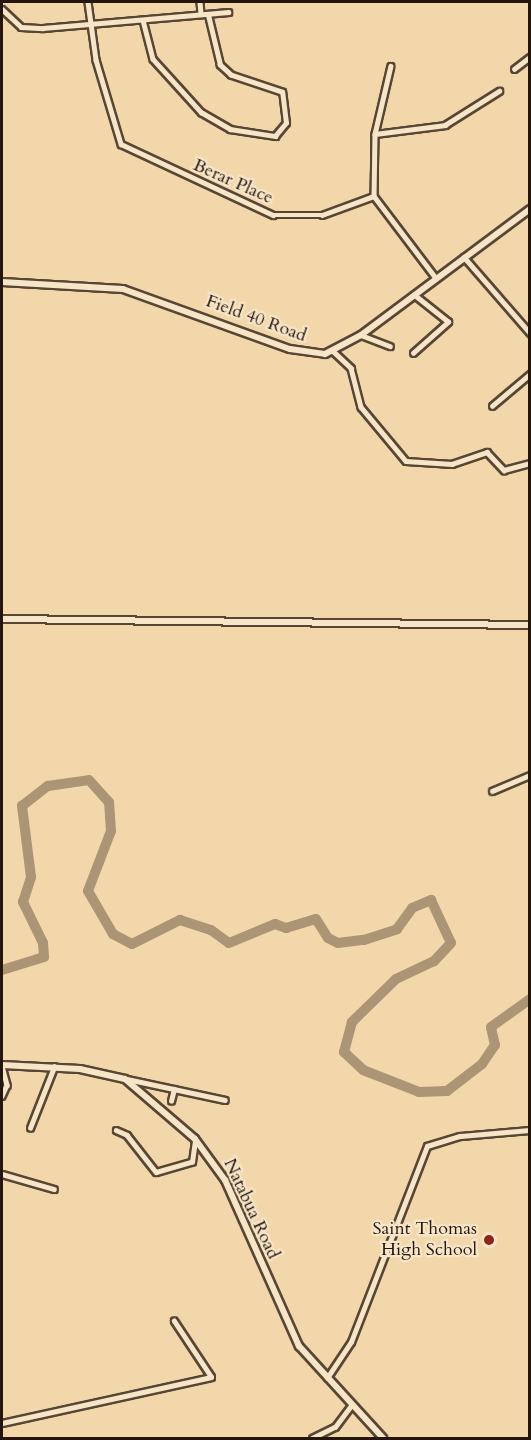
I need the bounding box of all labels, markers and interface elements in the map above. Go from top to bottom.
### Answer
street label: Berar Place [190,155,276,209]
street label: Field 40 Road [203,291,309,347]
street label: Natabua Road [218,1155,284,1263]
place label: Saint Thomas High School [373,1219,477,1262]
marker: Saint Thomas High School [482,1233,496,1247]

